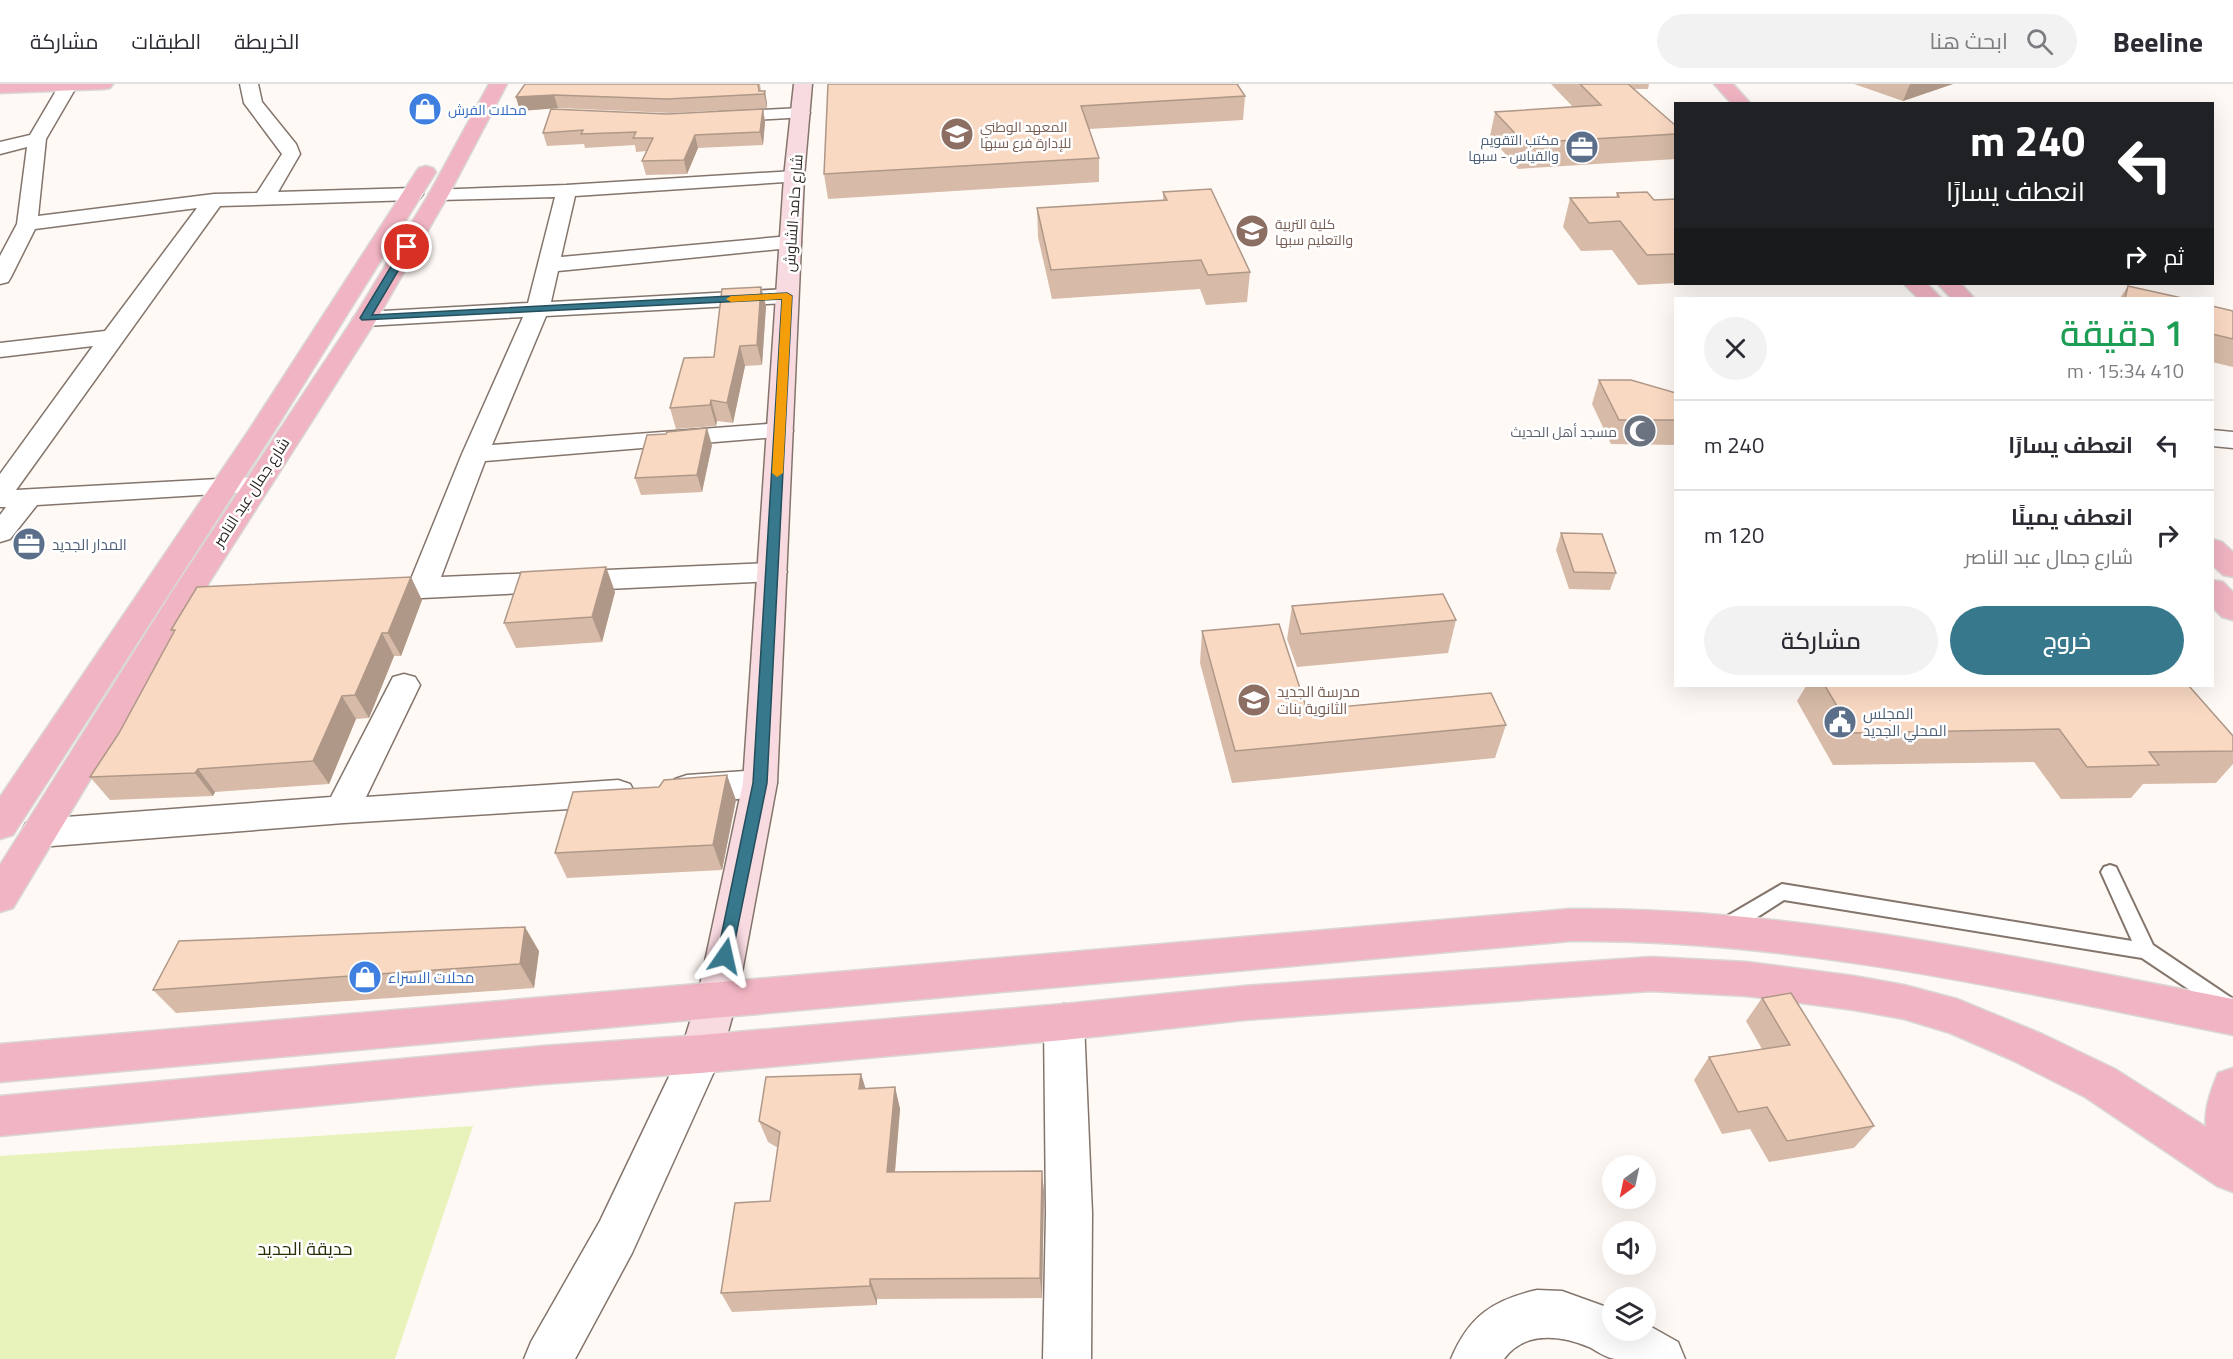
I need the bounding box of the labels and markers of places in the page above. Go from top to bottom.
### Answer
shop icon: محلات الفرش [407,91,443,127]
place label: محلات الفرش [448,99,527,120]
school or university icon: المعهد الوطني للإدارة فرع سبها [939,116,975,152]
place label: المعهد الوطني للإدارة فرع سبها [980,116,1071,153]
place label: مكتب التقويم والقياس - سبها [1468,129,1559,166]
office icon: مكتب التقويم والقياس - سبها [1564,129,1600,165]
school or university icon: كلية التربية والتعليم سبها [1234,213,1270,249]
place label: كلية التربية والتعليم سبها [1275,213,1353,250]
pin [381,221,432,272]
mosque icon: مسجد أهل الحديث [1622,413,1658,449]
place label: مسجد أهل الحديث [1510,421,1617,442]
office icon: المدار الجديد [11,526,47,562]
place label: المدار الجديد [52,533,127,556]
place label: مدرسة الجديد الثانوية بنات [1277,680,1360,720]
school or university icon: مدرسة الجديد الثانوية بنات [1236,682,1272,718]
place label: المجلس المحلي الجديد [1863,702,1947,743]
public building icon: المجلس المحلي الجديد [1822,704,1858,740]
shop icon: محلات الاسراء [347,959,383,995]
place label: محلات الاسراء [388,966,474,989]

